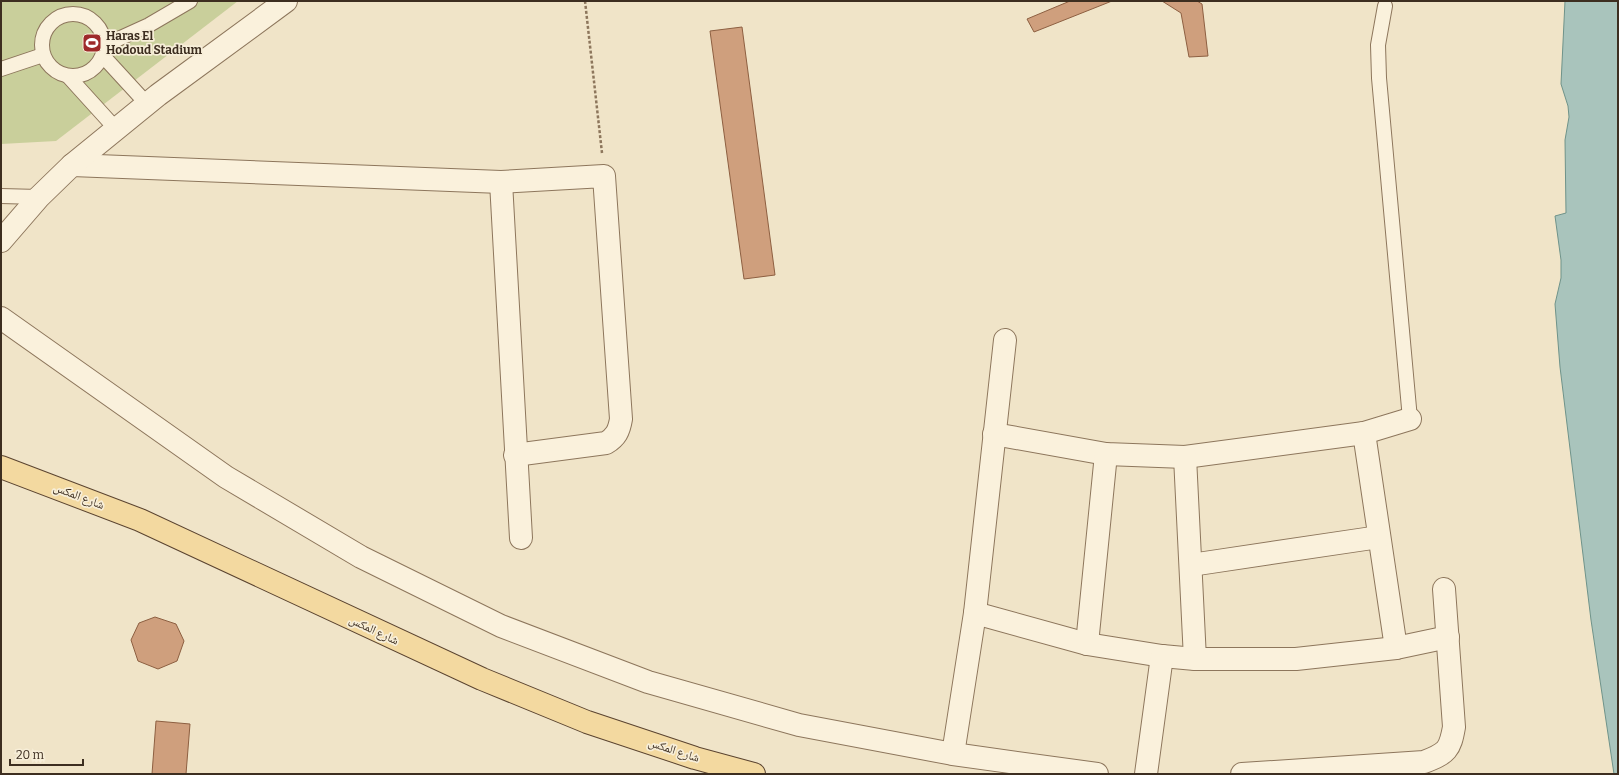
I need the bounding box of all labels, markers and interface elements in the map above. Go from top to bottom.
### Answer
place label: Haras El Hodoud Stadium [106,29,203,57]
sports icon: Haras El Hodoud Stadium [81,32,103,54]
street label: شارع المكس [51,480,106,513]
street label: شارع المكس [346,612,401,649]
street label: شارع المكس [646,735,702,766]
scale bar [10,741,83,767]
text: 20 m [16,748,45,762]

